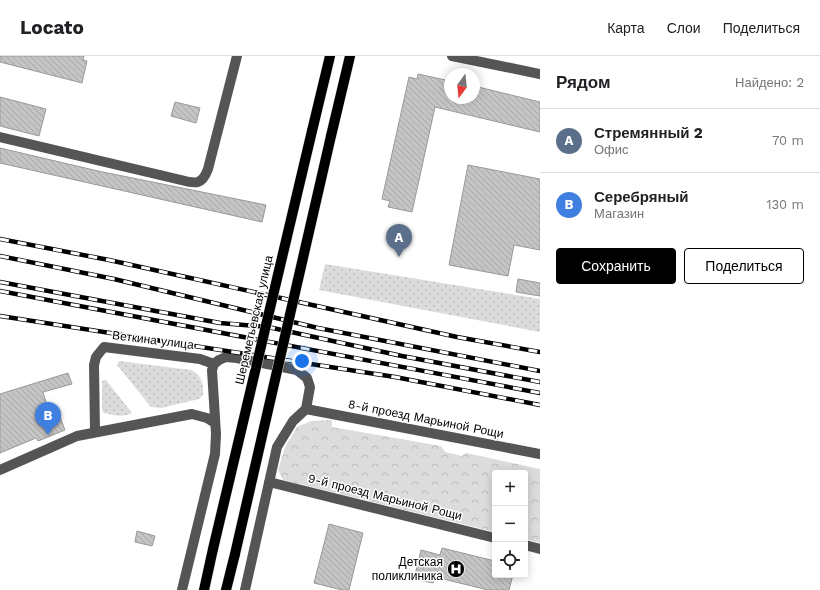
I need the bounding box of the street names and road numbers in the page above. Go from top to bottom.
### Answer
street label: Шереметьевская улица [232,254,276,386]
street label: Веткина улица [111,328,195,352]
street label: 8-й проезд Марьиной Рощи [347,397,505,441]
street label: 9-й проезд Марьиной Рощи [307,471,463,523]

